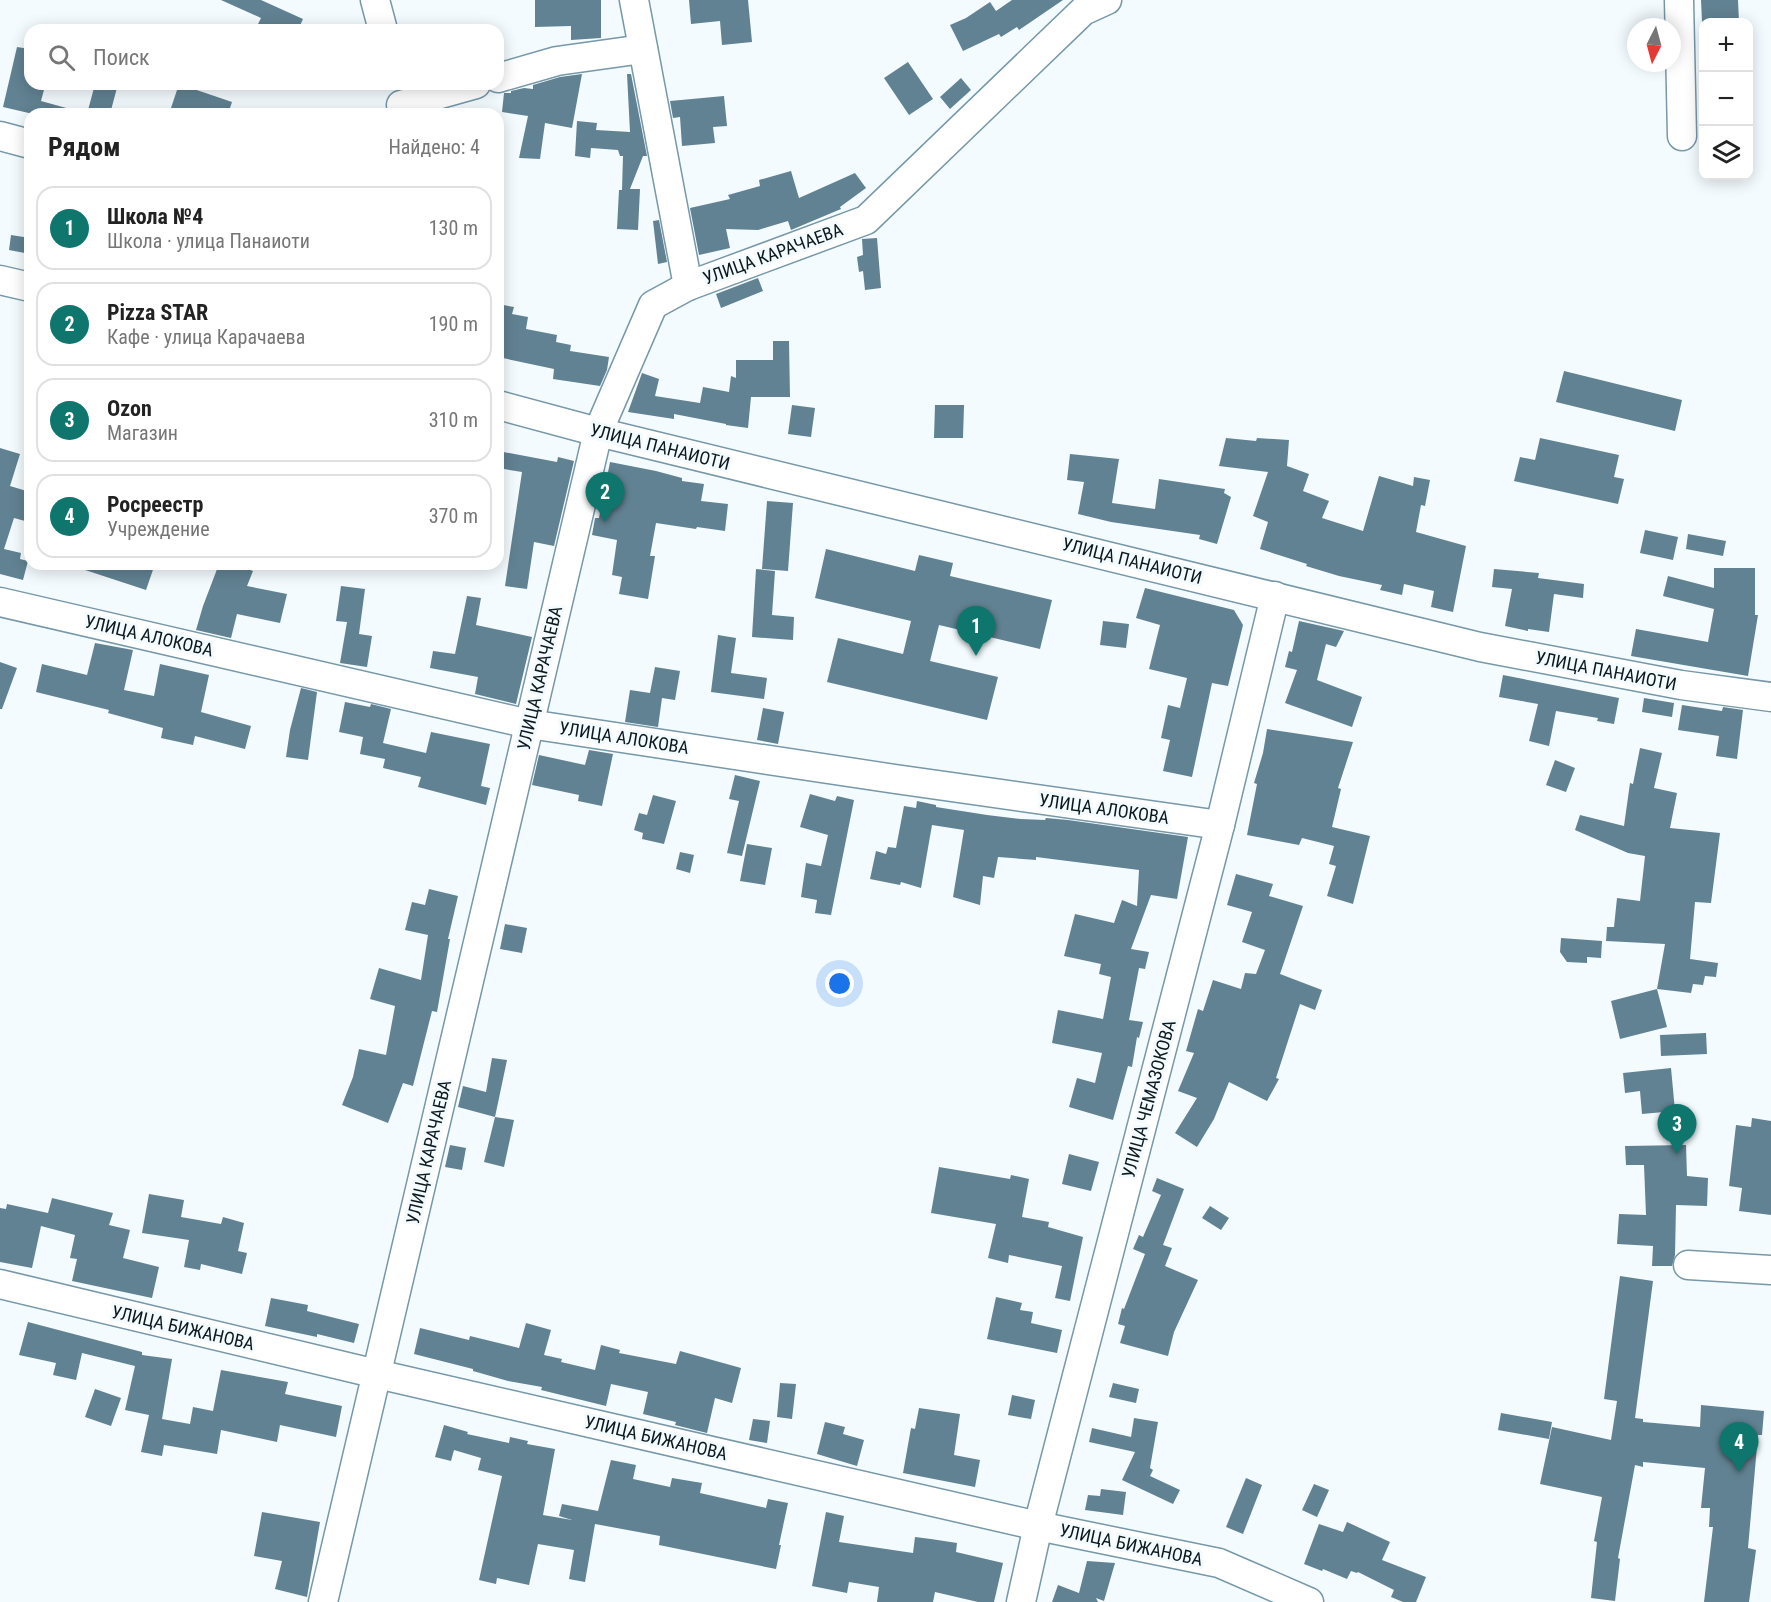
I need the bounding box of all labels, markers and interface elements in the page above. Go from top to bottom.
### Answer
north arrow [1627,18,1681,72]
map controls [1699,18,1753,180]
button: + [1699,18,1753,72]
search box [24,24,504,90]
icon: search [45,41,78,74]
text: Поиск [93,45,150,70]
button: − [1699,72,1753,126]
button: layers [1699,126,1753,180]
text: Рядом [48,132,120,162]
text: Найдено: 4 [388,135,480,159]
text: Школа №4 [107,204,203,229]
text: 1 [64,216,75,240]
text: 130 m [429,216,478,240]
street label: УЛИЦА КАРАЧАЕВА [700,218,846,289]
text: Школа · улица Панаиоти [107,229,310,253]
text: Pizza STAR [107,300,208,325]
text: 2 [64,312,75,336]
text: 190 m [429,312,478,336]
text: Кафе · улица Карачаева [107,325,305,349]
text: Ozon [107,396,152,421]
text: 3 [64,408,75,432]
text: 310 m [429,408,478,432]
street label: УЛИЦА ПАНАИОТИ [588,419,732,474]
text: Магазин [107,421,178,445]
pin: 2 [586,472,624,522]
text: Росреестр [107,492,203,517]
text: 4 [64,504,75,528]
text: 370 m [429,504,478,528]
text: Учреждение [107,517,210,541]
street label: УЛИЦА ПАНАИОТИ [1060,533,1204,588]
street label: УЛИЦА КАРАЧАЕВА [513,603,566,752]
pin: 1 [956,606,996,656]
street label: УЛИЦА АЛОКОВА [83,611,216,661]
street label: УЛИЦА ПАНАИОТИ [1534,647,1678,694]
street label: УЛИЦА АЛОКОВА [558,717,691,758]
street label: УЛИЦА АЛОКОВА [1038,789,1171,828]
your location [825,969,854,998]
street label: УЛИЦА ЧЕМАЗОКОВА [1117,1017,1180,1180]
street label: УЛИЦА КАРАЧАЕВА [402,1077,455,1226]
pin: 3 [1658,1104,1696,1154]
street label: УЛИЦА БИЖАНОВА [110,1301,257,1354]
street label: УЛИЦА БИЖАНОВА [583,1411,730,1464]
pin: 4 [1720,1422,1758,1472]
street label: УЛИЦА БИЖАНОВА [1058,1519,1205,1570]

